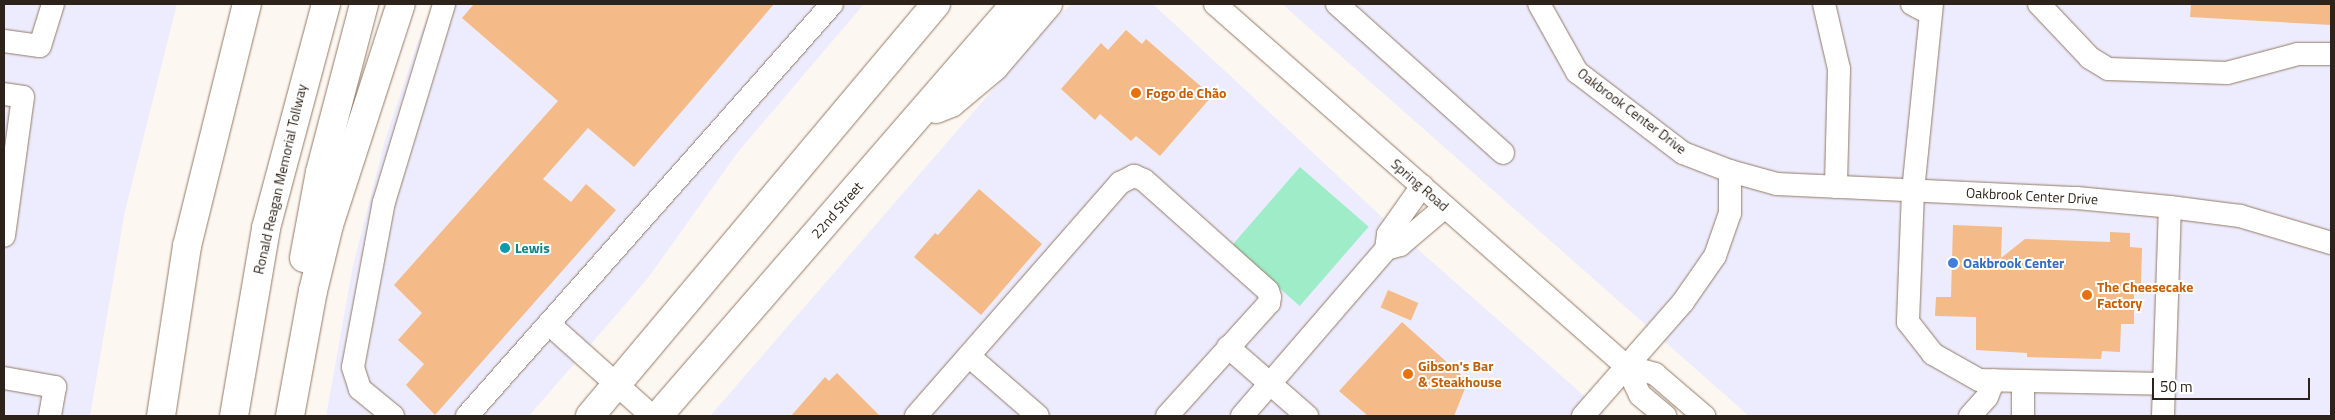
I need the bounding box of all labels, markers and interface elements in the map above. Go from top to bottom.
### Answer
street label: Oakbrook Center Drive [1574,65,1690,157]
street label: Ronald Reagan Memorial Tollway [250,82,310,276]
place label: Fogo de Chão [1146,85,1226,101]
marker: Fogo de Chão [1130,87,1142,99]
street label: Spring Road [1388,155,1452,215]
street label: 22nd Street [808,178,866,242]
street label: Oakbrook Center Drive [1966,184,2098,208]
place label: Lewis [515,240,550,256]
marker: Lewis [499,242,511,254]
place label: Oakbrook Center [1963,255,2064,271]
marker: Oakbrook Center [1947,257,1959,269]
place label: The Cheesecake Factory [2097,279,2193,312]
marker: The Cheesecake Factory [2081,289,2093,301]
place label: Gibson's Bar & Steakhouse [1418,358,1502,391]
marker: Gibson's Bar & Steakhouse [1402,368,1414,380]
scale bar [2155,368,2312,400]
text: 50 m [2160,375,2193,398]

